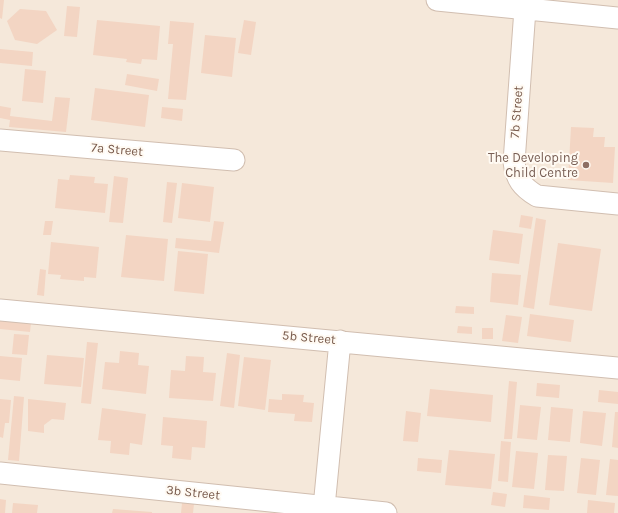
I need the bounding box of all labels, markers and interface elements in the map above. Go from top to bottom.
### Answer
street label: 7b Street [507,85,527,139]
street label: 7a Street [90,140,144,160]
place label: The Developing Child Centre [488,150,578,181]
marker: The Developing Child Centre [581,160,591,170]
street label: 5b Street [282,328,336,348]
street label: 3b Street [165,482,221,504]

